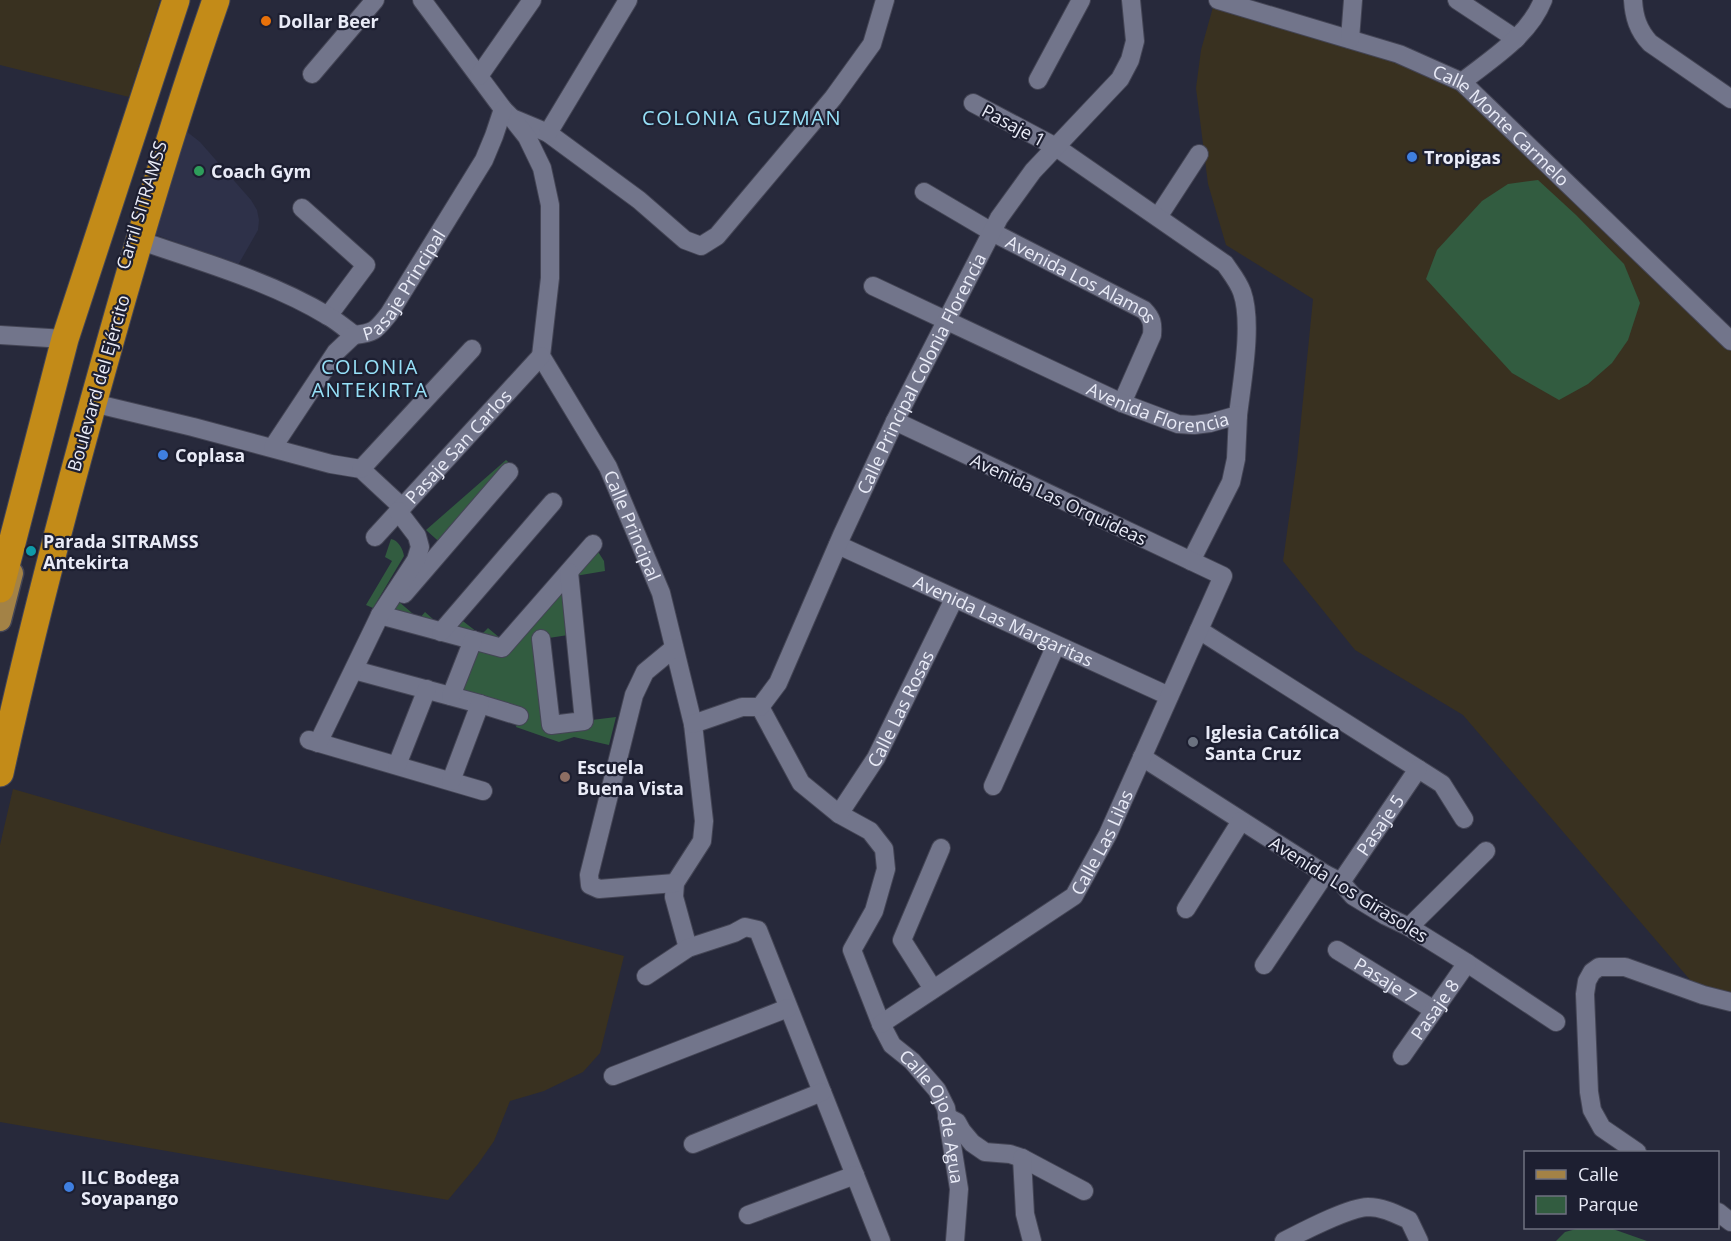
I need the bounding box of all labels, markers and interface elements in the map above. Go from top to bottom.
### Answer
place label: Dollar Beer [278,9,379,33]
marker: Dollar Beer [259,14,273,28]
street label: Calle Monte Carmelo [1429,59,1575,191]
street label: Pasaje 1 [978,98,1050,152]
district label: COLONIA GUZMAN [642,104,842,131]
street label: Carril SITRAMSS [110,138,172,272]
place label: Tropigas [1424,145,1501,169]
marker: Tropigas [1405,150,1419,164]
place label: Coach Gym [211,159,311,183]
marker: Coach Gym [192,164,206,178]
street label: Pasaje Principal [360,225,450,346]
street label: Avenida Los Alamos [1002,229,1163,327]
street label: Calle Principal Colonia Florencia [851,249,991,498]
street label: Boulevard del Ejército [61,292,135,474]
district label: COLONIA ANTEKIRTA [311,353,429,403]
street label: Avenida Florencia [1083,376,1232,437]
street label: Pasaje San Carlos [400,384,517,509]
place label: Coplasa [175,443,245,467]
marker: Coplasa [156,448,170,462]
street label: Avenida Las Orquideas [967,448,1151,550]
street label: Calle Principal [599,466,666,584]
place label: Parada SITRAMSS Antekirta [43,529,199,574]
marker: Parada SITRAMSS Antekirta [24,544,38,558]
street label: Avenida Las Margaritas [910,569,1097,672]
street label: Calle Las Rosas [861,646,939,772]
place label: Iglesia Católica Santa Cruz [1205,720,1340,765]
marker: Iglesia Católica Santa Cruz [1186,735,1200,749]
place label: Escuela Buena Vista [577,755,684,800]
marker: Escuela Buena Vista [558,770,572,784]
street label: Calle Las Lilas [1065,786,1138,899]
street label: Pasaje 5 [1350,790,1409,860]
street label: Avenida Los Girasoles [1265,830,1433,948]
street label: Pasaje 7 [1350,952,1421,1008]
street label: Pasaje 8 [1405,974,1464,1044]
street label: Calle Ojo de Agua [895,1044,970,1185]
legend [1524,1151,1719,1229]
text: Calle [1578,1162,1619,1186]
place label: ILC Bodega Soyapango [81,1165,180,1210]
marker: ILC Bodega Soyapango [62,1180,76,1194]
text: Parque [1578,1192,1638,1216]

